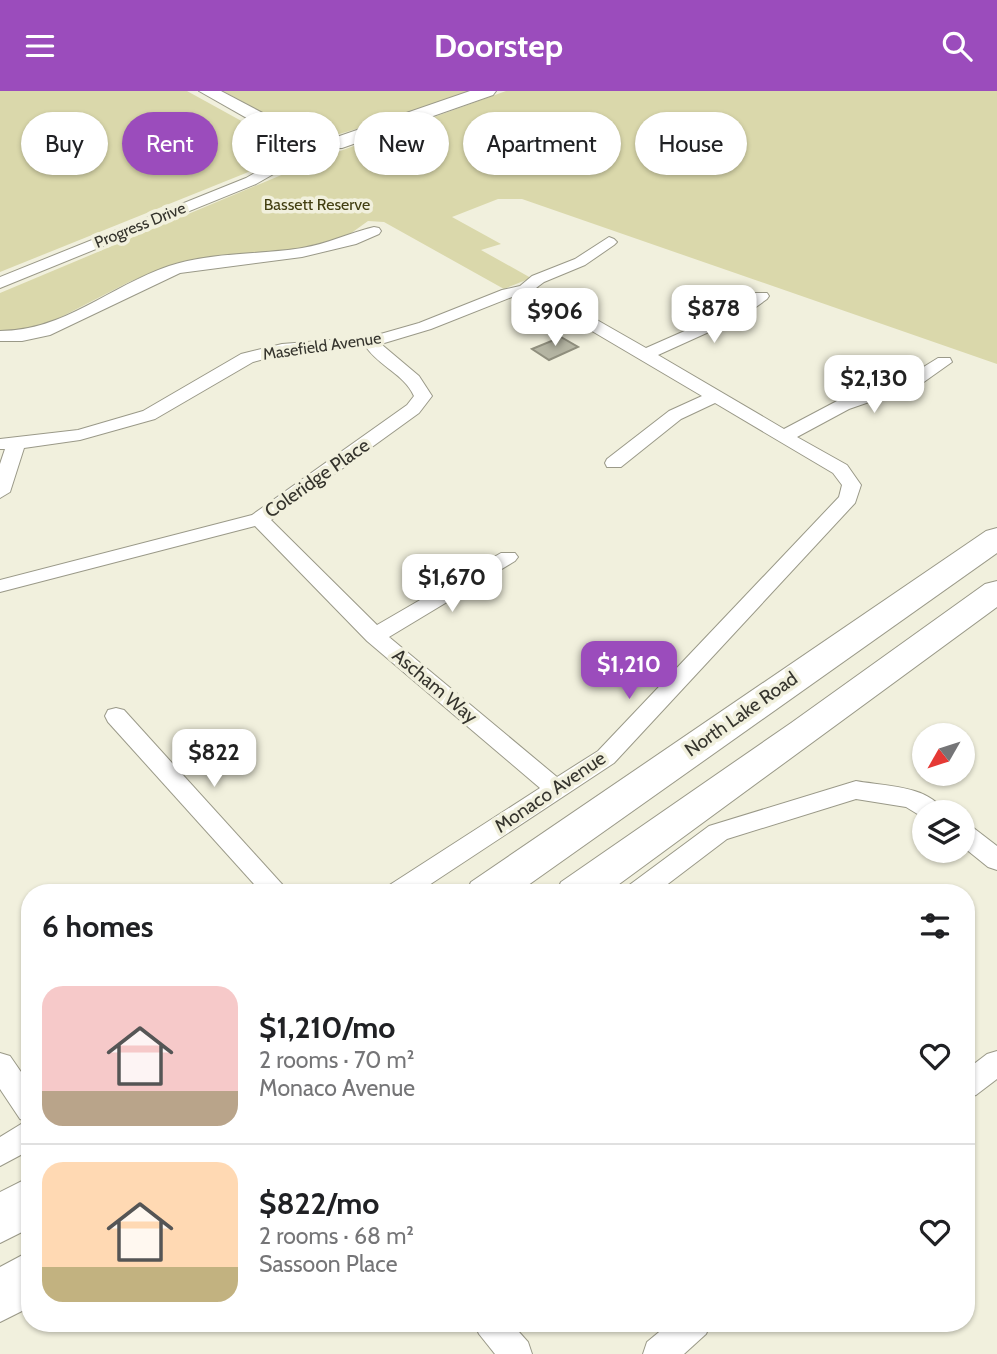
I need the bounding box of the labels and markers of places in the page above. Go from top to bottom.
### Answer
pin: $878 [673,285,755,345]
pin: $906 [514,289,596,348]
pin: $2,130 [817,355,931,415]
pin: $1,670 [395,554,509,614]
pin: $1,210 [572,641,686,701]
pin: $822 [173,729,255,789]

